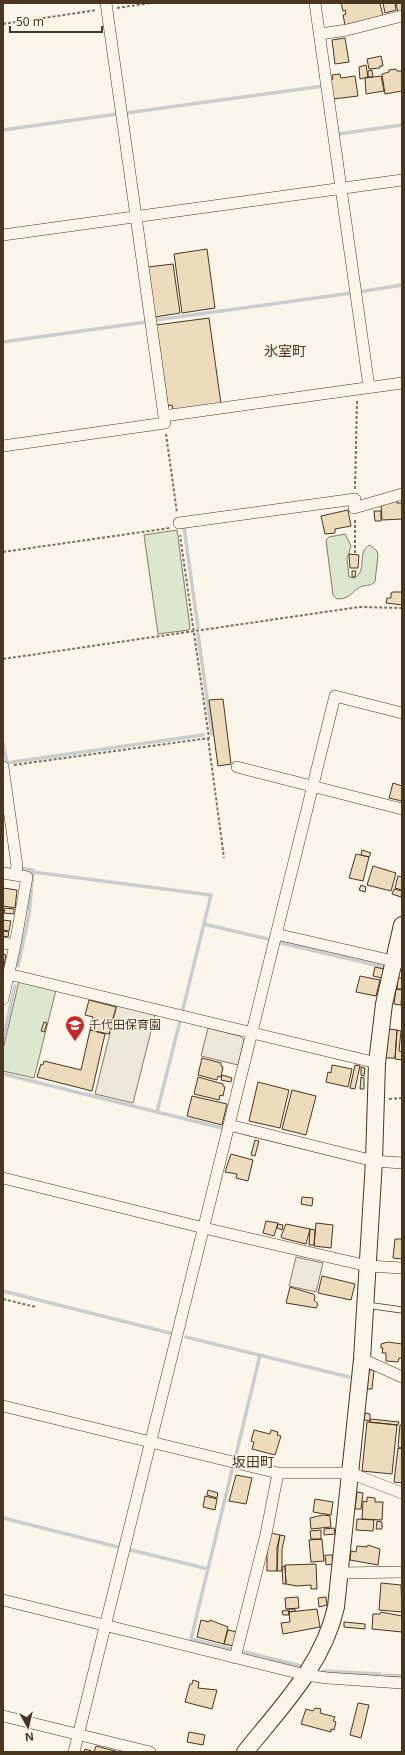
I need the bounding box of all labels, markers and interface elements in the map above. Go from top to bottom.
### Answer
scale bar [10,8,102,34]
text: 50 m [16,13,44,30]
district label: 氷室町 [264,341,306,360]
school or university icon: 千代田保育園 [64,1014,86,1042]
place label: 千代田保育園 [89,1016,161,1033]
district label: 坂田町 [232,1452,274,1471]
north arrow [8,1707,48,1747]
text: N [24,1729,35,1745]

